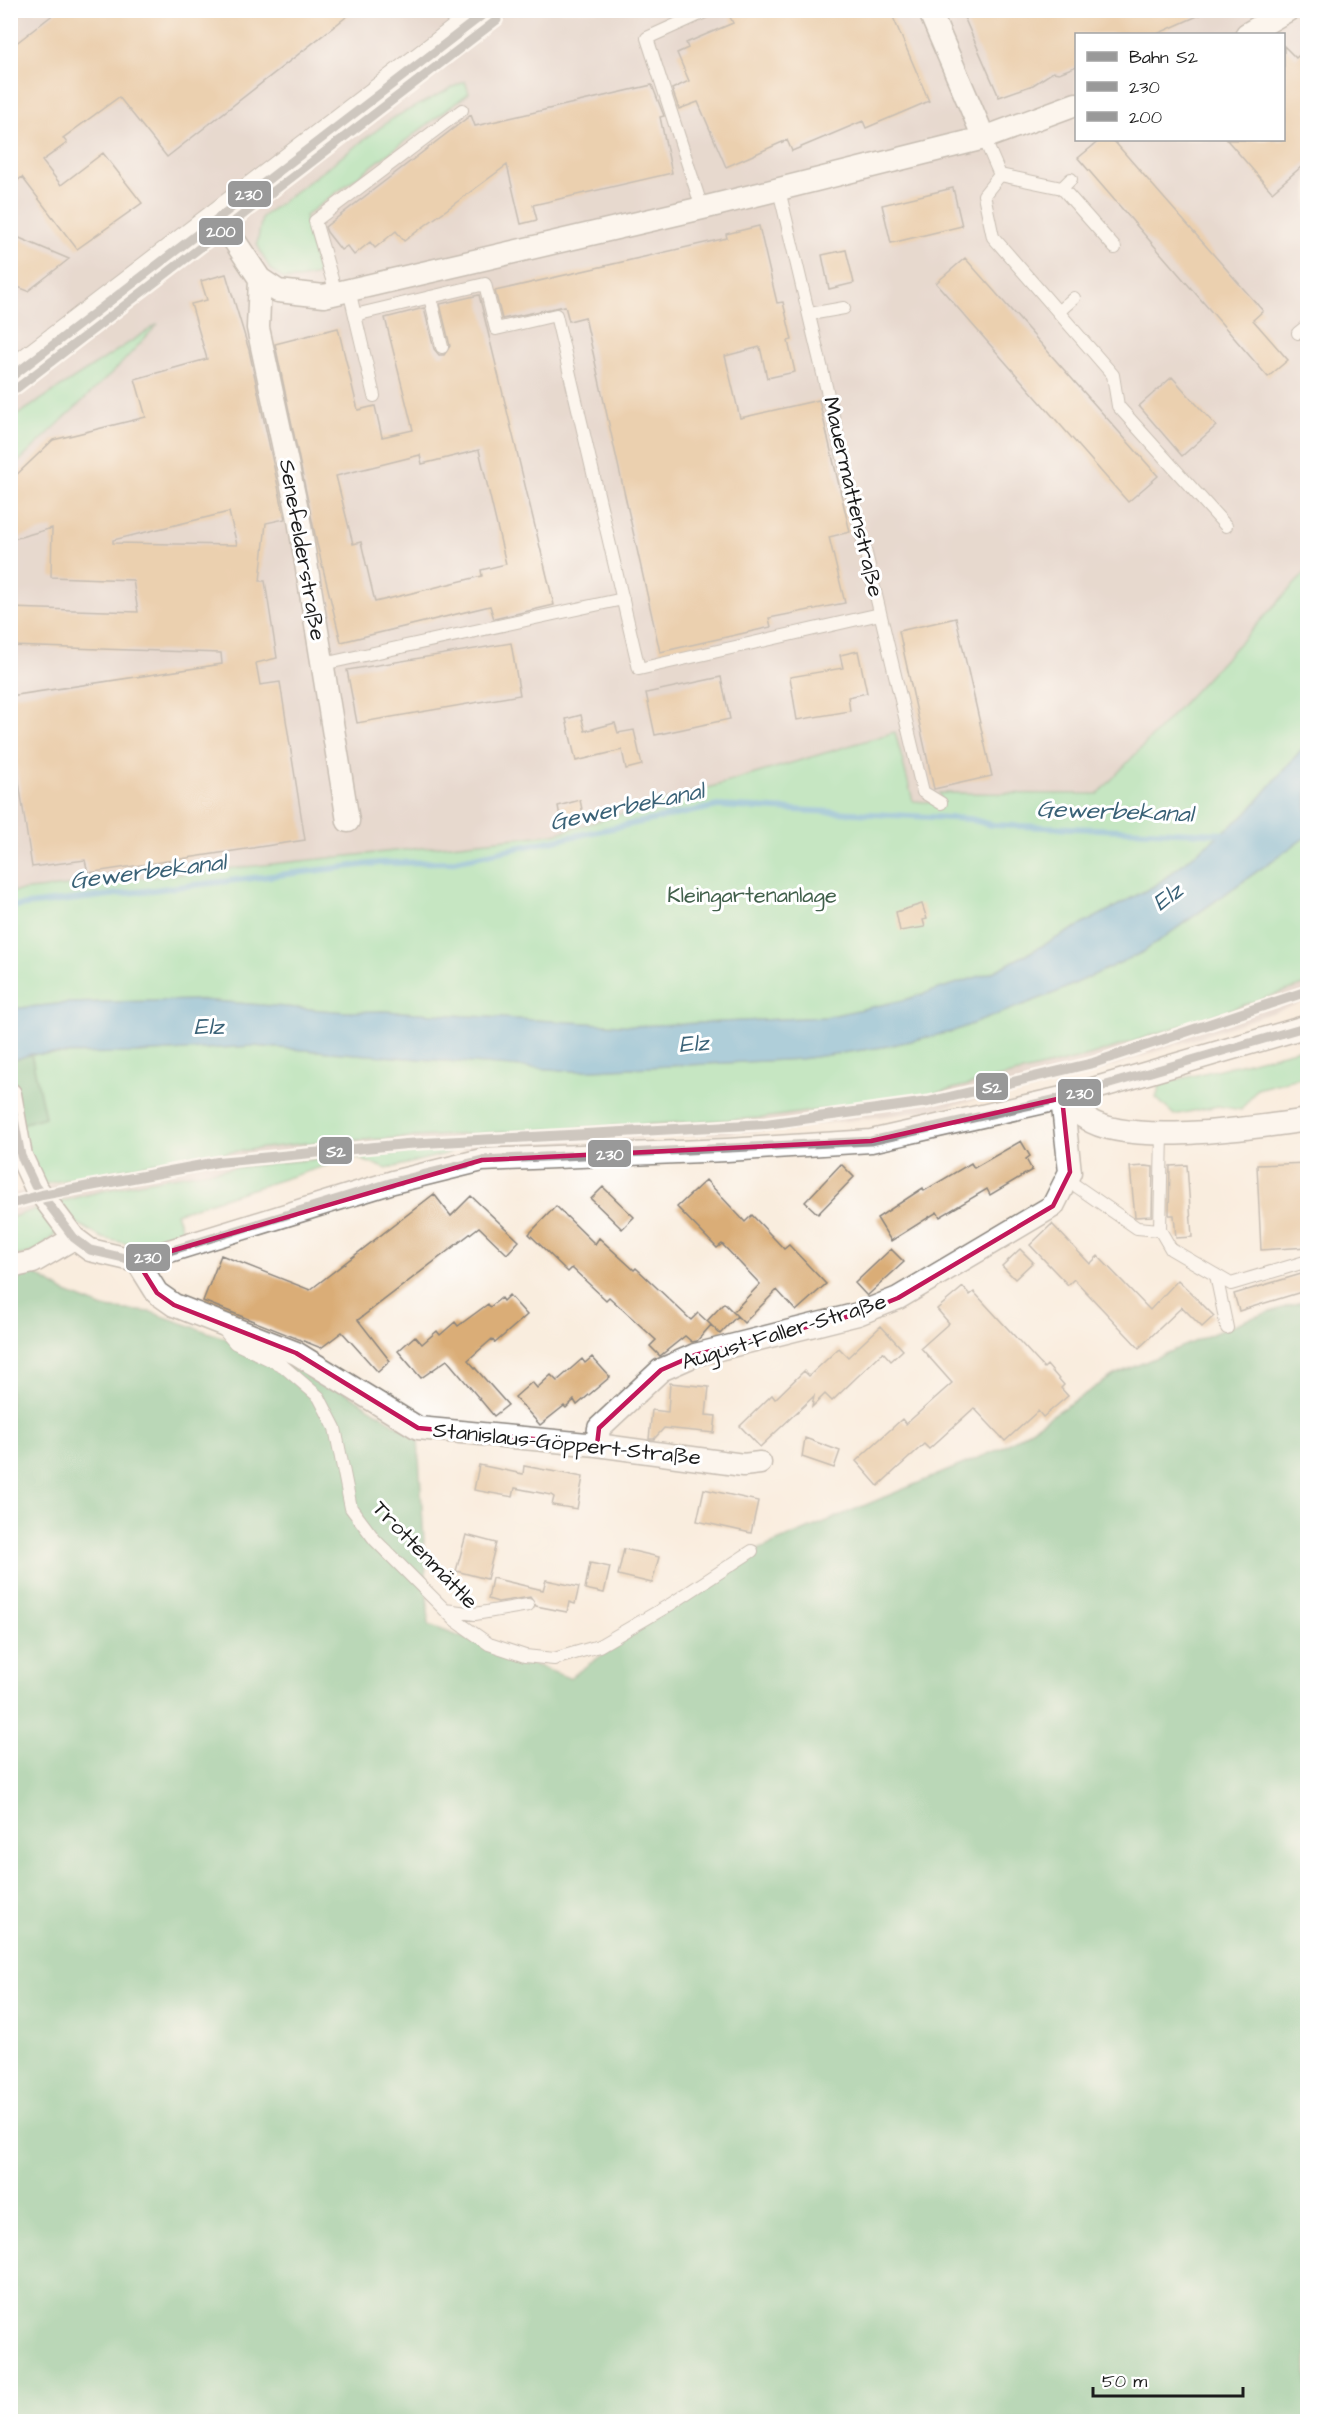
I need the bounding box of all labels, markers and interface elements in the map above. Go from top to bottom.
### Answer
legend [1075,33,1285,141]
text: Bahn S2 [1129,45,1199,70]
text: 230 [1129,75,1160,100]
text: 200 [1129,105,1162,130]
line badge: 230 [227,180,272,208]
text: 230 [234,184,263,206]
line badge: 200 [198,217,244,246]
text: 200 [205,221,236,243]
street label: Mauermattenstraße [815,394,891,600]
street label: Senefelderstraße [271,457,333,643]
water label: Gewerbekanal [547,773,710,840]
water label: Gewerbekanal [1036,792,1197,832]
water label: Gewerbekanal [68,845,231,898]
water label: Elz [1146,874,1191,920]
park label: Kleingartenanlage [667,880,837,912]
water label: Elz [194,1010,225,1044]
water label: Elz [678,1026,711,1062]
line badge: S2 [975,1072,1009,1101]
text: S2 [981,1077,1003,1099]
line badge: 230 [1057,1078,1102,1107]
text: 230 [1065,1083,1094,1105]
line badge: S2 [318,1136,353,1165]
line badge: 230 [587,1139,632,1168]
text: S2 [325,1141,347,1163]
text: 230 [595,1144,624,1166]
line badge: 230 [125,1243,171,1272]
text: 230 [133,1247,162,1269]
street label: August-Faller-Straße [678,1286,891,1379]
street label: Stanislaus-Göppert-Straße [432,1415,703,1473]
street label: Trottenmättle [365,1494,485,1616]
scale bar [1093,2360,1243,2398]
text: 50 m [1102,2369,1147,2394]

